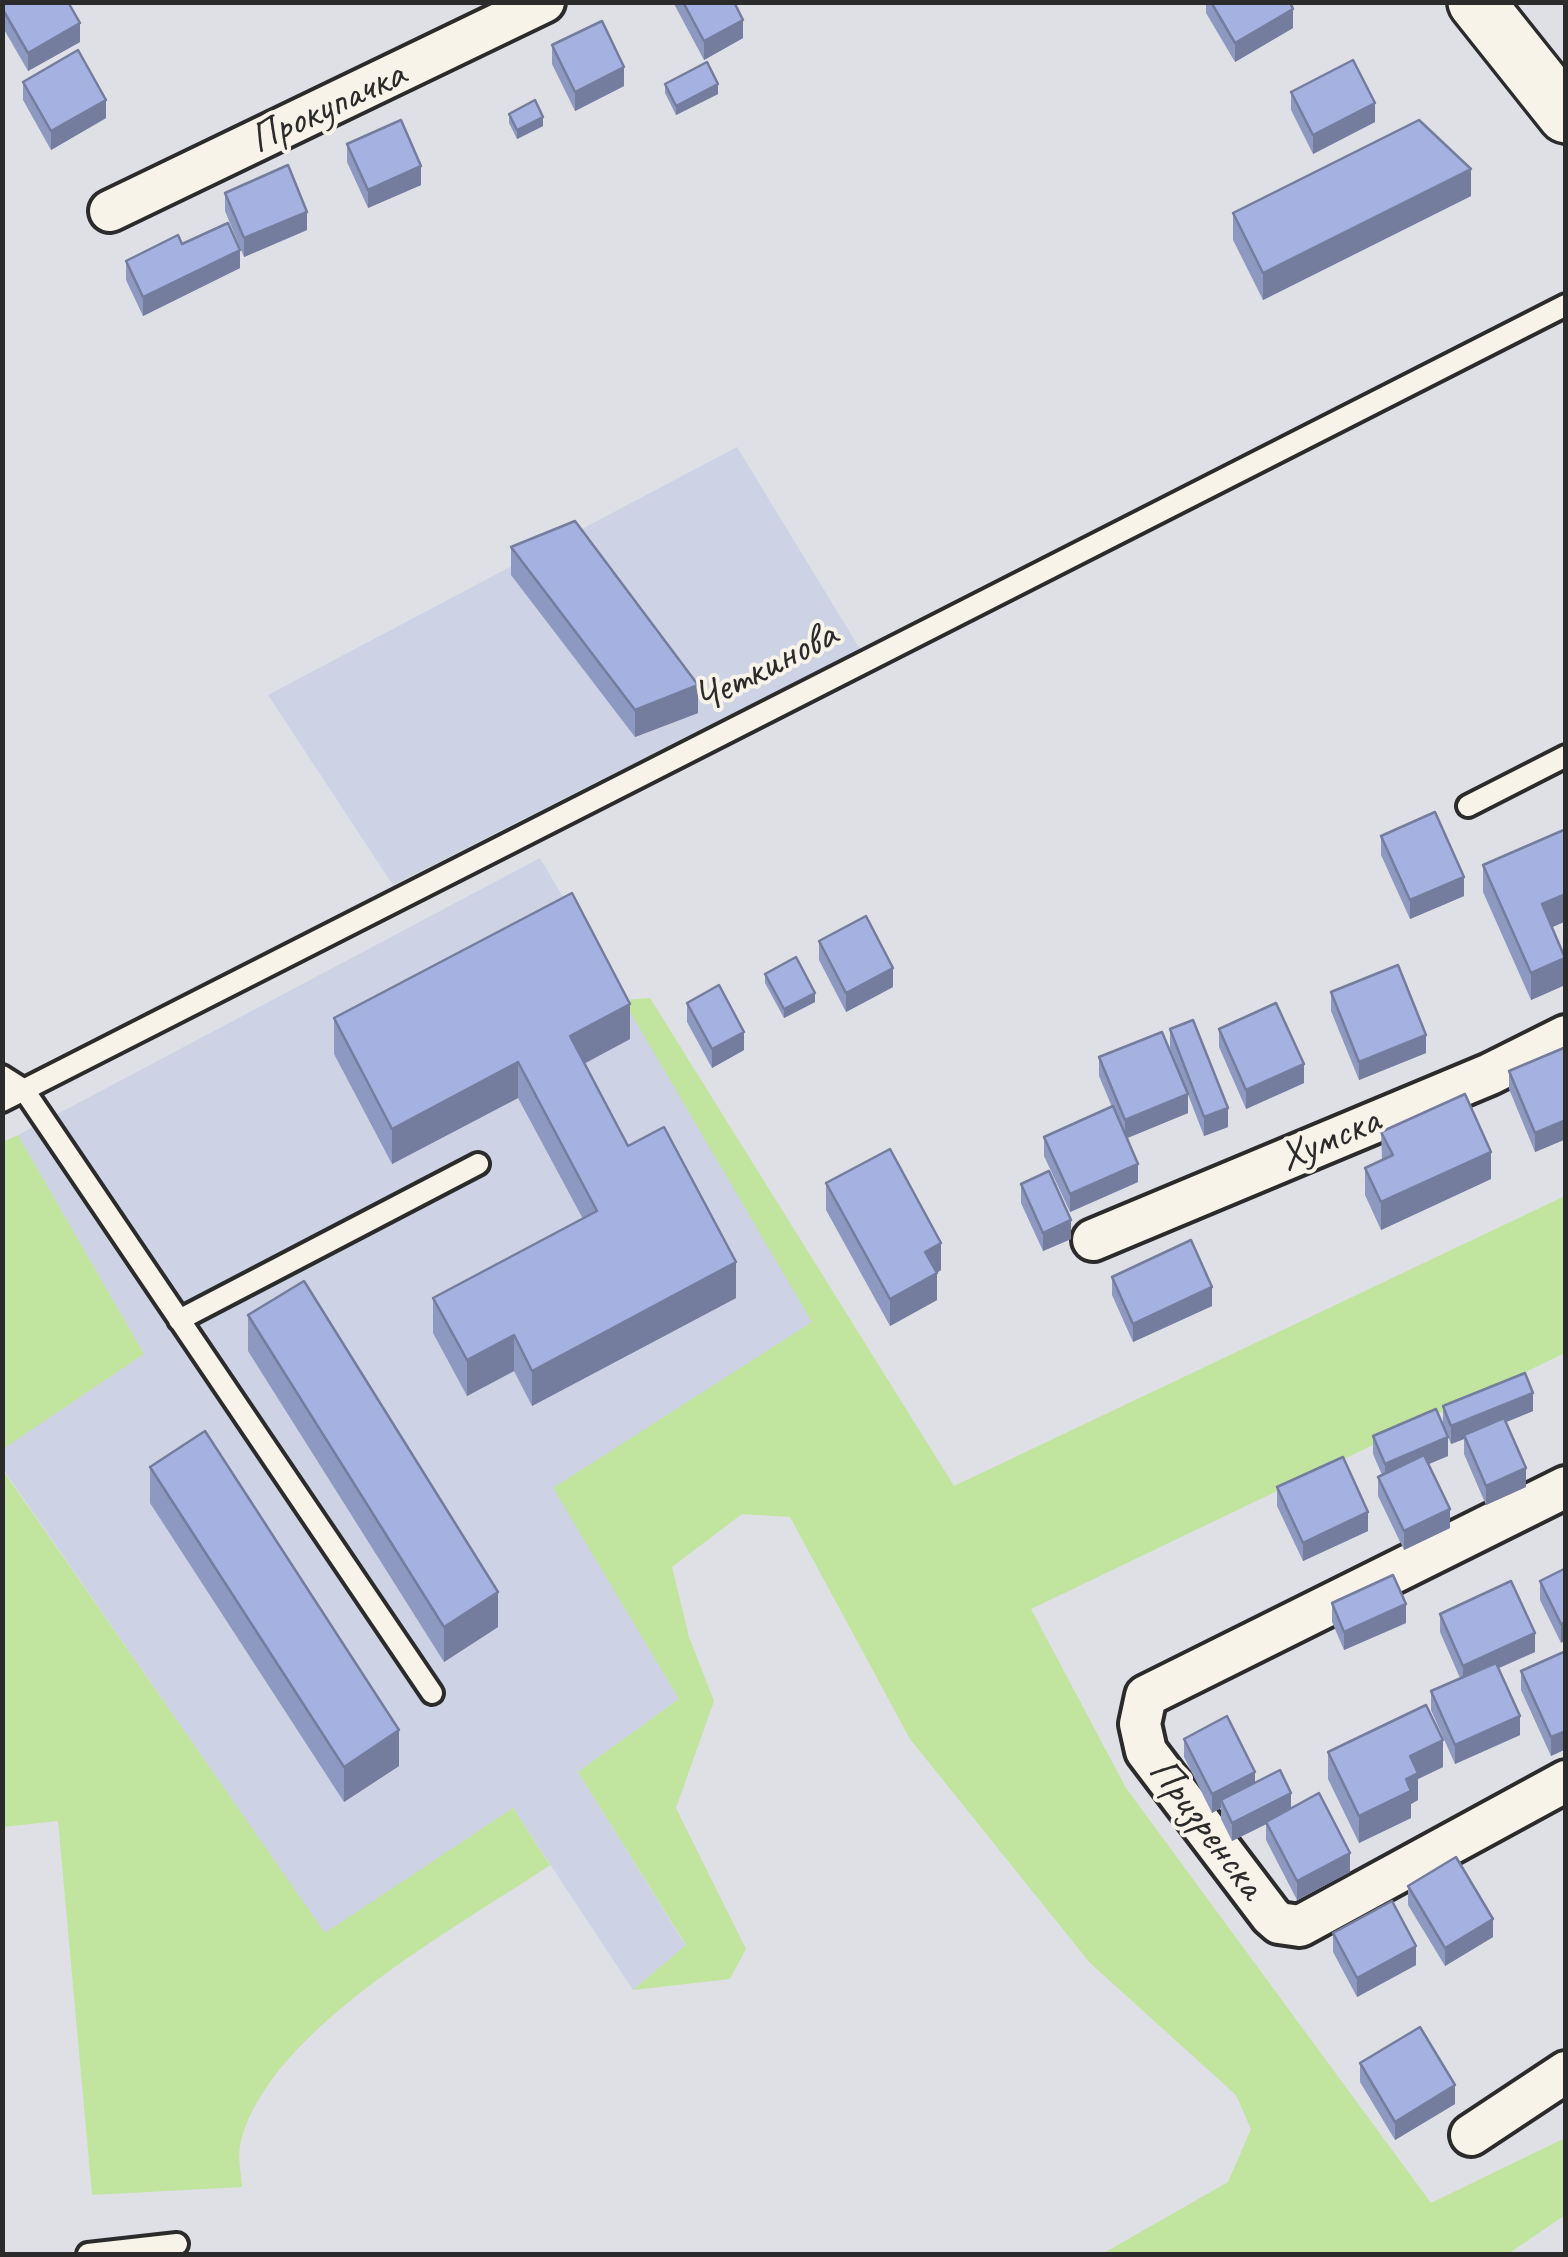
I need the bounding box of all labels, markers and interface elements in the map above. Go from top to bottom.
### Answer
street label: Прокупачка [242,50,414,166]
street label: Четкинова [686,611,846,725]
street label: Хумска [1272,1096,1388,1184]
street label: Призренска [1137,1749,1275,1909]

